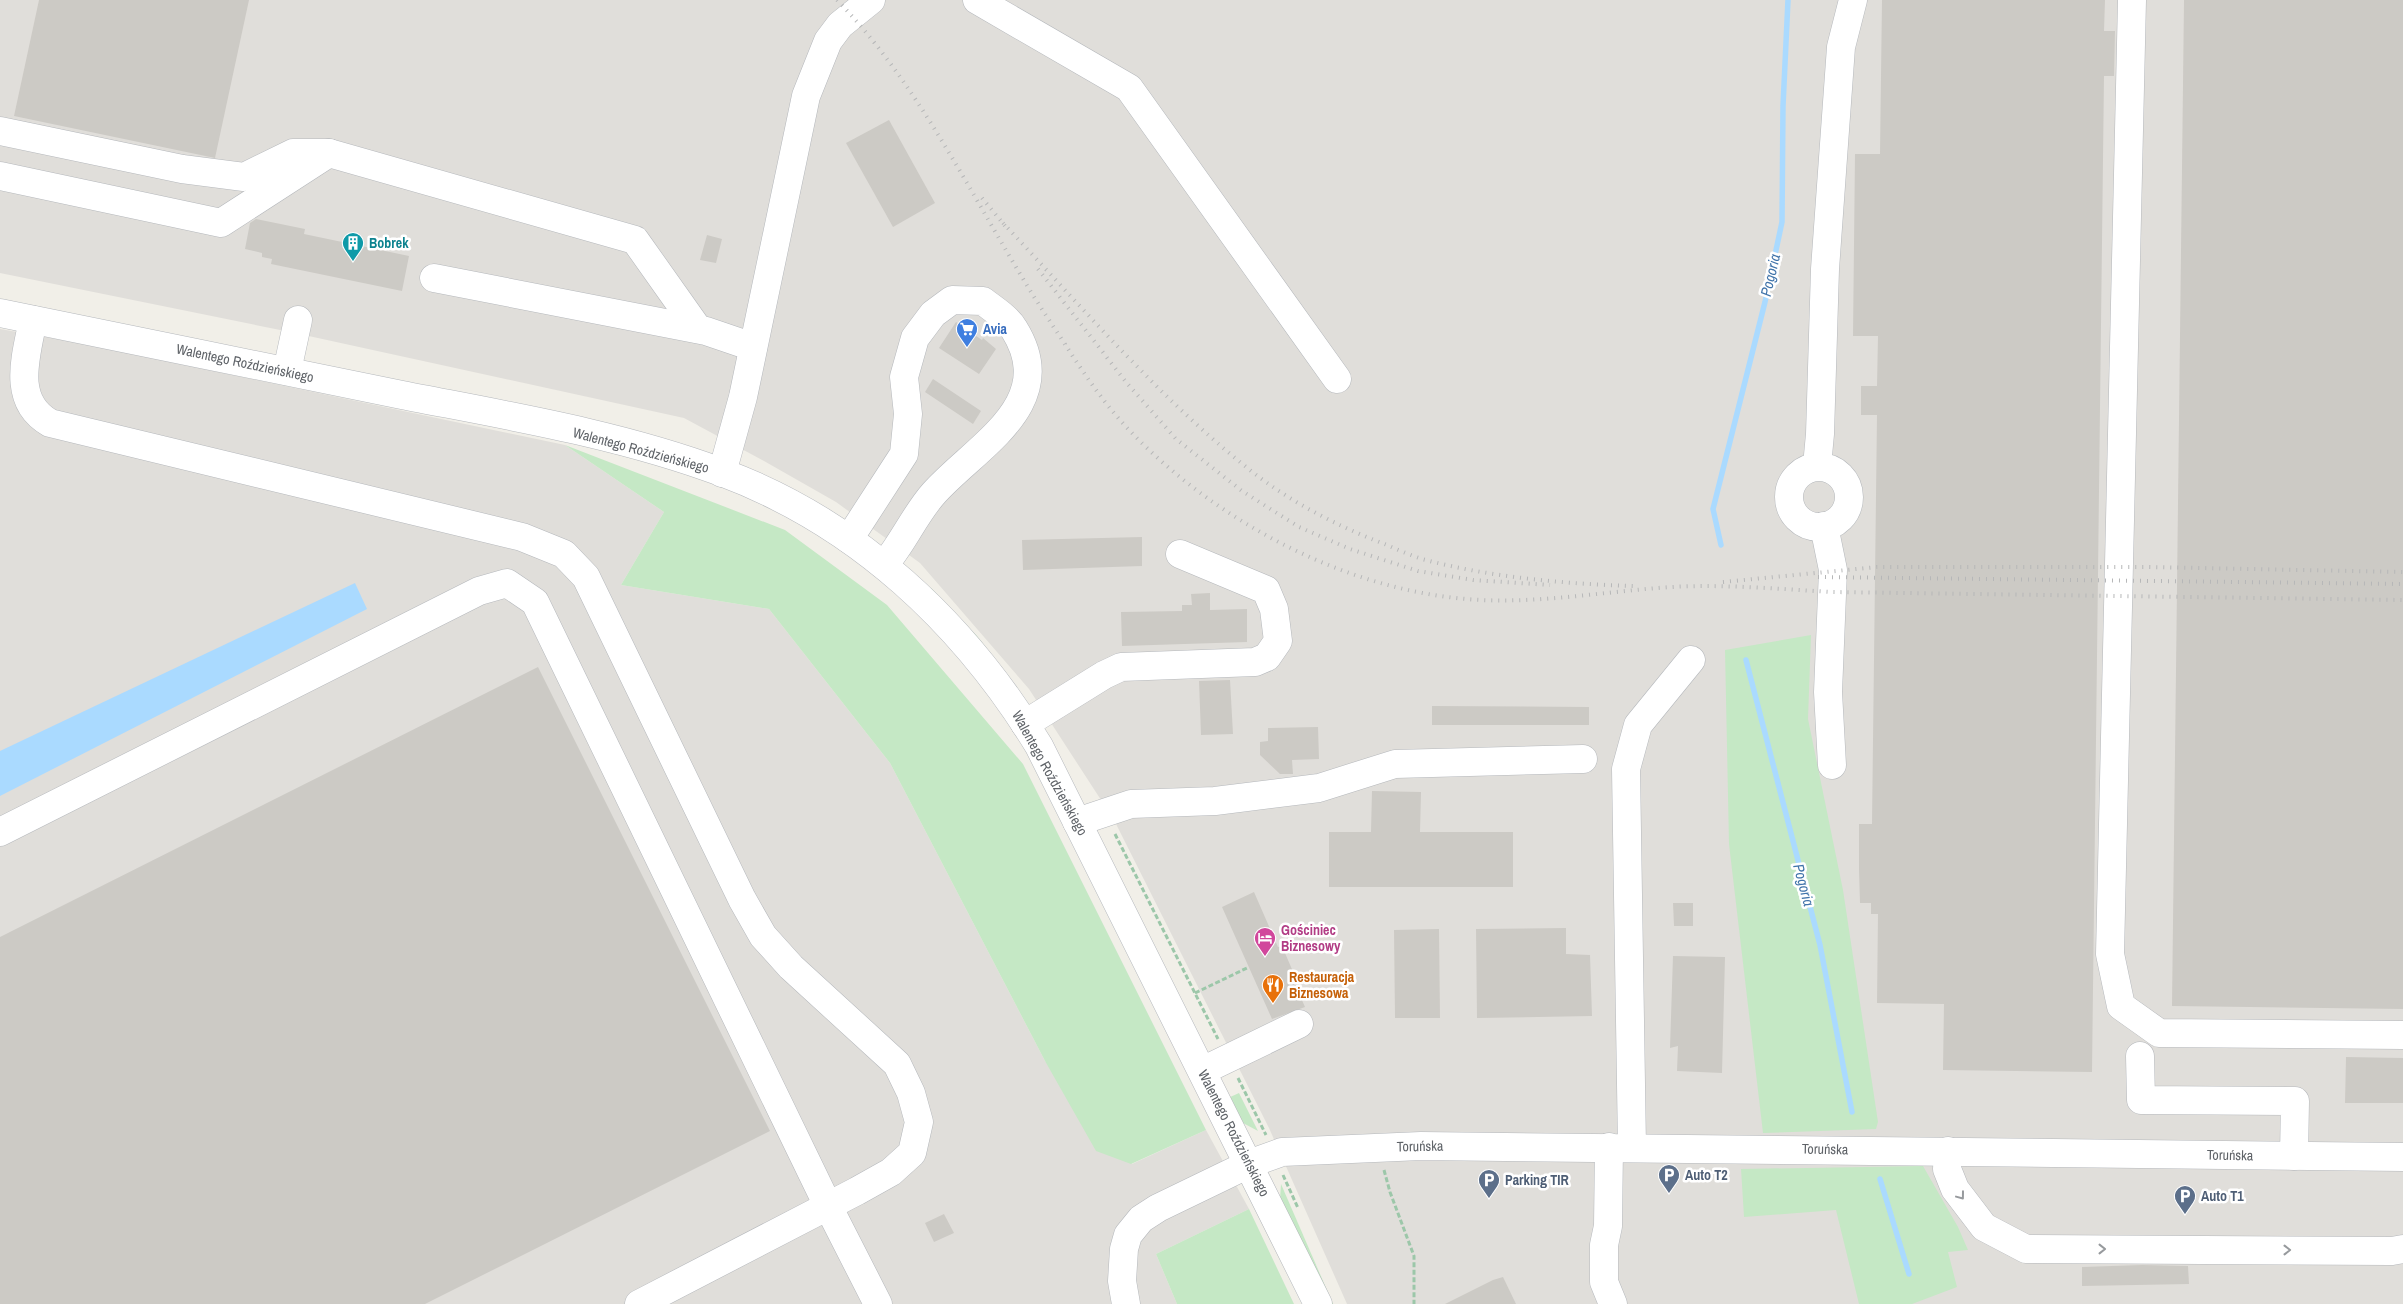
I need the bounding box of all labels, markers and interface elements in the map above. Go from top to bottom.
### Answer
building icon: Bobrek [341,231,365,262]
place label: Bobrek [369,234,409,252]
water label: Pogoria [1755,252,1785,298]
supermarket icon: Avia [955,317,979,348]
place label: Avia [983,320,1007,338]
street label: Walentego Roździeńskiego [175,340,315,386]
street label: Walentego Roździeńskiego [571,423,711,477]
street label: Walentego Roździeńskiego [1008,707,1092,839]
water label: Pogoria [1788,861,1820,909]
place label: Gościniec Biznesowy [1281,921,1341,955]
hotel icon: Gościniec Biznesowy [1253,926,1277,957]
place label: Restauracja Biznesowa [1289,968,1355,1002]
restaurant icon: Restauracja Biznesowa [1261,973,1285,1004]
street label: Walentego Roździeńskiego [1194,1067,1274,1199]
street label: Toruńska [1397,1137,1444,1155]
street label: Toruńska [1802,1140,1849,1158]
street label: Toruńska [2207,1146,2254,1164]
parking icon: Auto T2 [1657,1163,1681,1194]
place label: Auto T2 [1685,1166,1728,1184]
parking icon: Parking TIR [1477,1168,1501,1199]
place label: Parking TIR [1505,1171,1570,1189]
parking icon: Auto T1 [2173,1184,2197,1215]
place label: Auto T1 [2201,1187,2244,1205]
one-way arrow [1955,1190,1963,1199]
one-way arrow [2099,1244,2107,1254]
one-way arrow [2284,1245,2292,1255]

